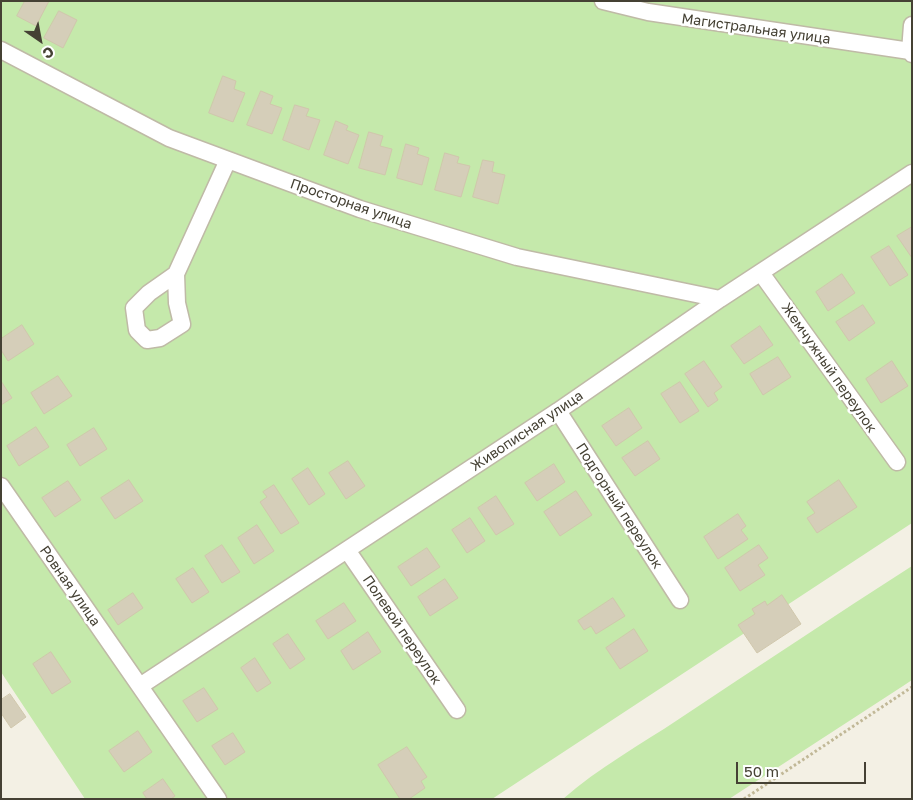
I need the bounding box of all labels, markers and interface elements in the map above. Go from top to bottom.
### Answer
street label: Магистральная улица [680,10,832,48]
north arrow [15,15,65,65]
text: С [40,43,57,63]
street label: Просторная улица [288,175,414,233]
street label: Жемчужный переулок [778,300,880,436]
street label: Живописная улица [468,387,586,475]
street label: Подгорный переулок [572,440,666,572]
street label: Ровная улица [36,543,104,629]
street label: Полевой переулок [359,572,445,688]
scale bar [738,752,868,784]
text: 50 m [744,762,779,780]

